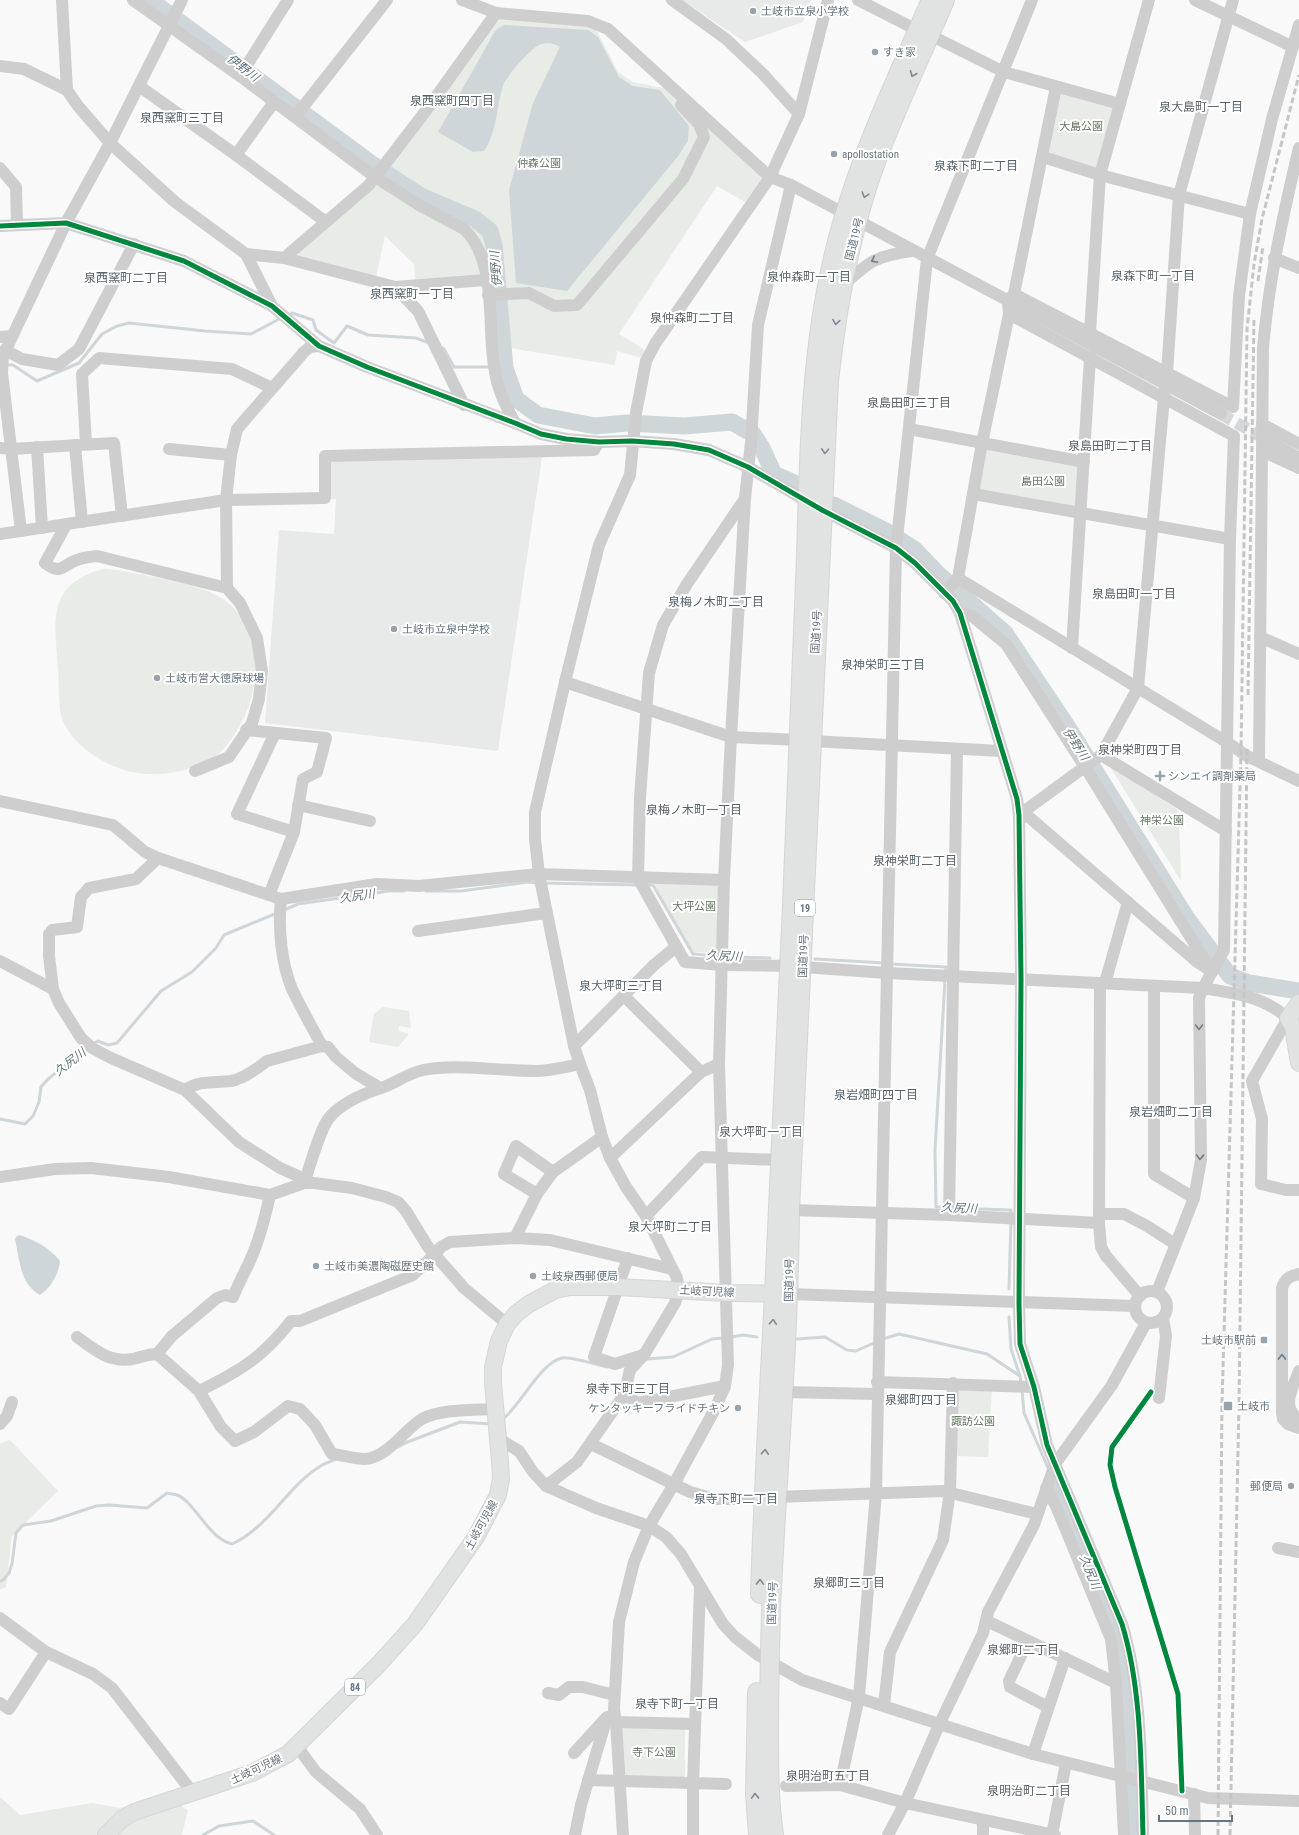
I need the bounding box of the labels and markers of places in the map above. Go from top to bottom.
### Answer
place label: 土岐市立泉小学校 [761,5,849,18]
marker: 土岐市立泉小学校 [748,6,758,16]
place label: すき家 [883,46,916,59]
marker: すき家 [870,47,880,57]
place label: apollostation [842,148,899,161]
marker: apollostation [829,149,839,159]
place label: 土岐市立泉中学校 [402,623,490,636]
marker: 土岐市立泉中学校 [389,624,399,634]
place label: 土岐市営大徳原球場 [165,672,264,685]
marker: 土岐市営大徳原球場 [152,673,162,683]
place label: シンエイ調剤薬局 [1168,770,1256,783]
marker: シンエイ調剤薬局 [1155,771,1165,781]
place label: 土岐市美濃陶磁歴史館 [324,1260,434,1273]
marker: 土岐市美濃陶磁歴史館 [311,1261,321,1271]
place label: 土岐泉西郵便局 [541,1270,618,1283]
marker: 土岐泉西郵便局 [528,1271,538,1281]
place label: 土岐市駅前 [1201,1334,1256,1347]
marker: 土岐市駅前 [1259,1335,1269,1345]
marker: 土岐市 [1222,1400,1234,1412]
place label: 土岐市 [1237,1400,1270,1413]
place label: ケンタッキーフライドチキン [588,1402,730,1415]
marker: ケンタッキーフライドチキン [733,1403,743,1413]
place label: 郵便局 [1250,1480,1283,1493]
marker: 郵便局 [1286,1481,1296,1491]

